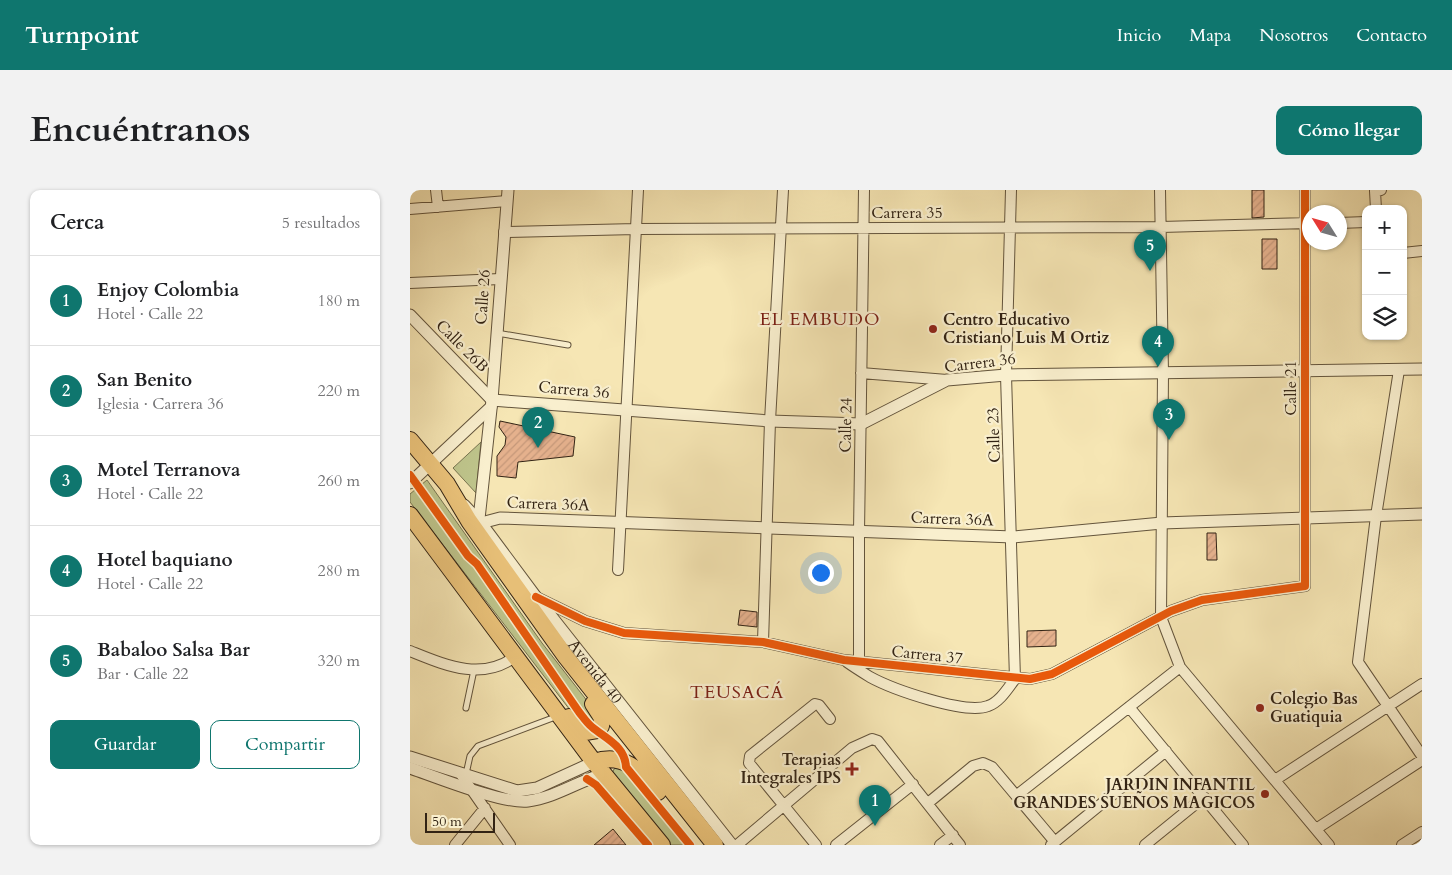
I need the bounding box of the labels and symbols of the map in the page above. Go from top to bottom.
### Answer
street label: Carrera 35 [871,202,943,224]
north arrow [1302,205,1347,250]
pin: 5 [1134,230,1166,271]
street label: Calle 26 [470,269,496,325]
district label: EL EMBUDO [759,307,881,332]
place label: Centro Educativo Cristiano Luis M Ortiz [943,309,1110,349]
street label: Calle 26B [431,315,493,377]
marker: Centro Educativo Cristiano Luis M Ortiz [927,323,939,335]
pin: 4 [1142,326,1174,367]
street label: Carrera 36 [943,348,1017,378]
street label: Calle 21 [1280,360,1302,416]
street label: Carrera 36 [537,376,611,404]
street label: Calle 24 [835,397,857,453]
pin: 3 [1153,399,1185,440]
pin: 2 [522,407,554,448]
street label: Calle 23 [982,407,1006,463]
street label: Carrera 36A [506,492,590,516]
street label: Carrera 36A [910,507,994,531]
your location [808,560,834,586]
street label: Avenida 40 [563,635,627,708]
street label: Carrera 37 [890,640,964,670]
district label: TEUSACÁ [690,680,784,705]
place label: Colegio Bas Guatiquia [1270,688,1358,728]
marker: Colegio Bas Guatiquia [1254,702,1266,714]
place label: Terapias Integrales IPS [740,749,841,789]
marker: Terapias Integrales IPS [845,762,859,776]
place label: JARDIN INFANTIL GRANDES SUEÑOS MAGICOS [1013,774,1256,814]
pin: 1 [859,785,891,826]
marker: JARDIN INFANTIL GRANDES SUEÑOS MAGICOS [1259,788,1271,800]
scale bar [425,810,495,833]

